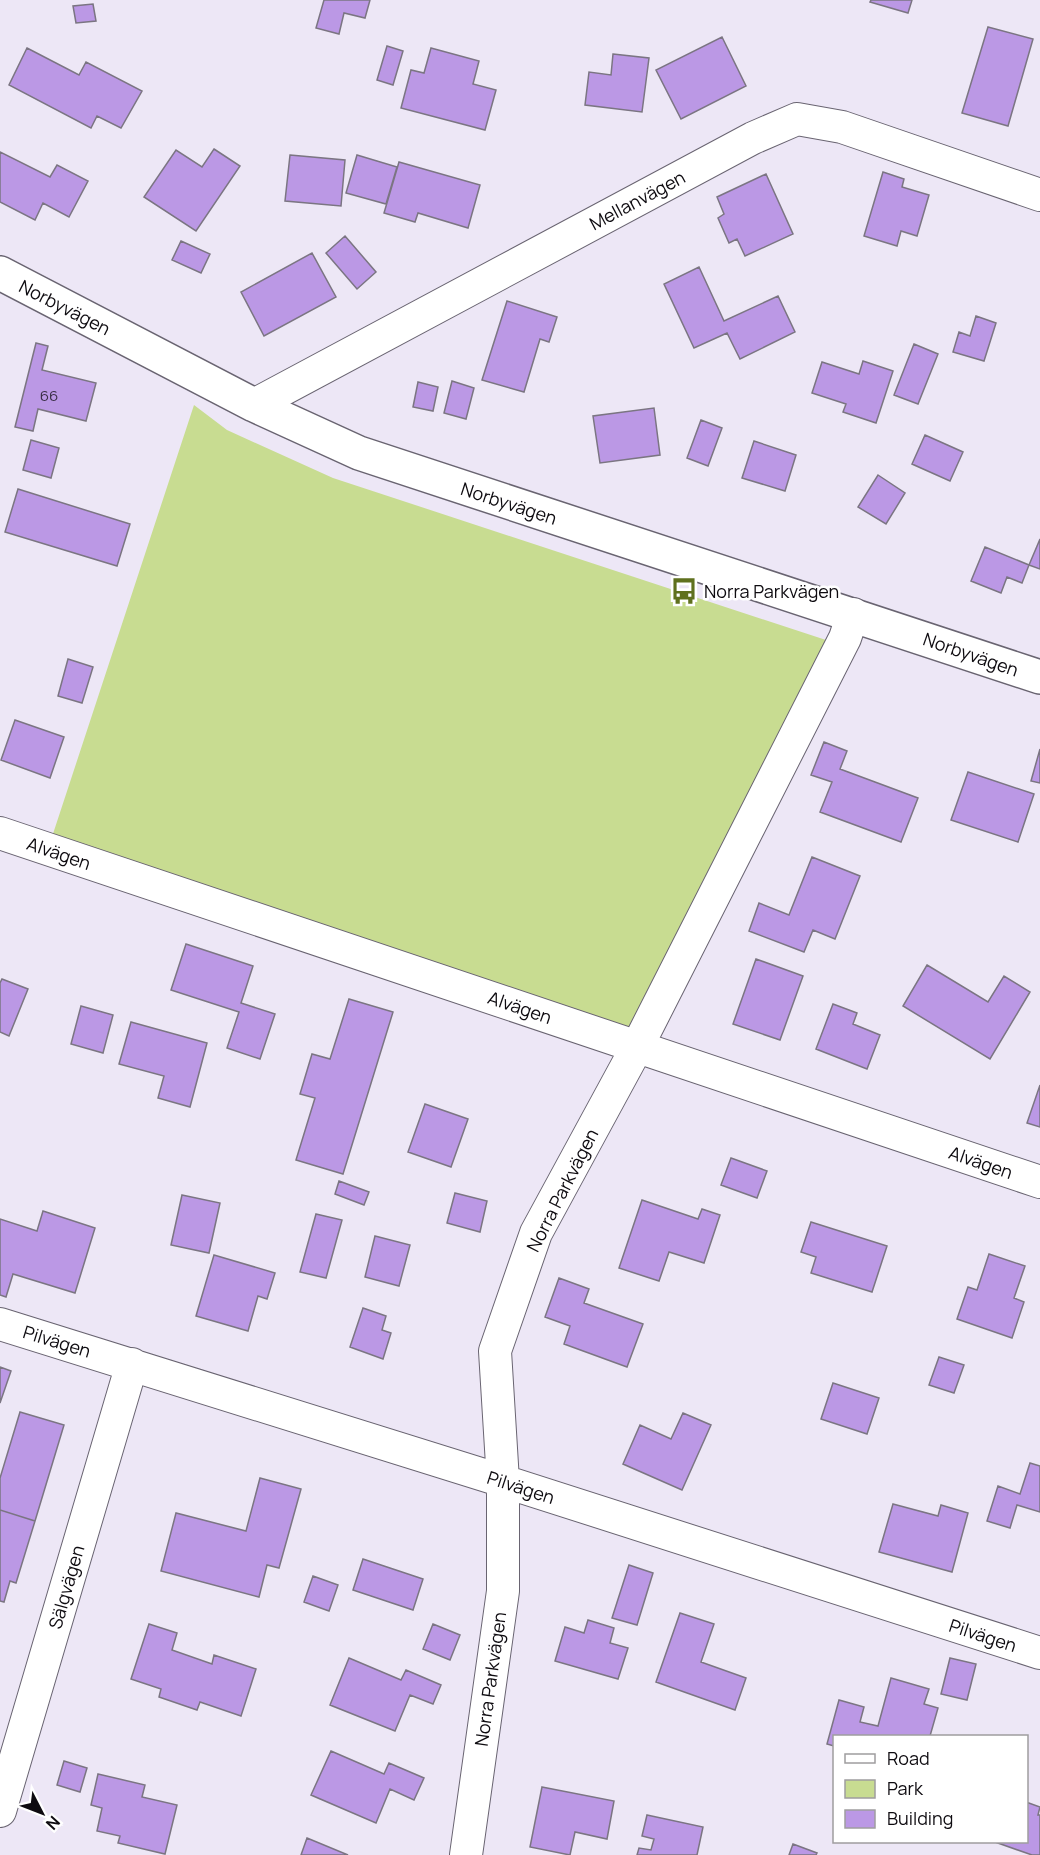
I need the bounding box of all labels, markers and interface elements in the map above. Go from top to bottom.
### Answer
street label: Mellanvägen [585,165,689,235]
street label: Norbyvägen [15,274,115,340]
house number: 66 [40,385,58,406]
street label: Norbyvägen [458,476,560,530]
bus stop icon: Norra Parkvägen [669,576,699,606]
place label: Norra Parkvägen [704,579,839,603]
street label: Norbyvägen [920,626,1022,682]
street label: Alvägen [24,831,94,875]
street label: Alvägen [485,985,555,1029]
street label: Norra Parkvägen [521,1124,603,1256]
street label: Alvägen [946,1140,1016,1184]
street label: Pilvägen [20,1319,94,1363]
street label: Pilvägen [484,1465,558,1509]
street label: Sälgvägen [43,1542,89,1632]
street label: Norra Parkvägen [469,1610,511,1748]
street label: Pilvägen [946,1613,1020,1657]
legend [833,1735,1028,1843]
text: Road [887,1746,930,1770]
text: Park [887,1776,924,1800]
north arrow [12,1783,72,1843]
text: Building [887,1806,953,1830]
text: N [41,1811,65,1835]

